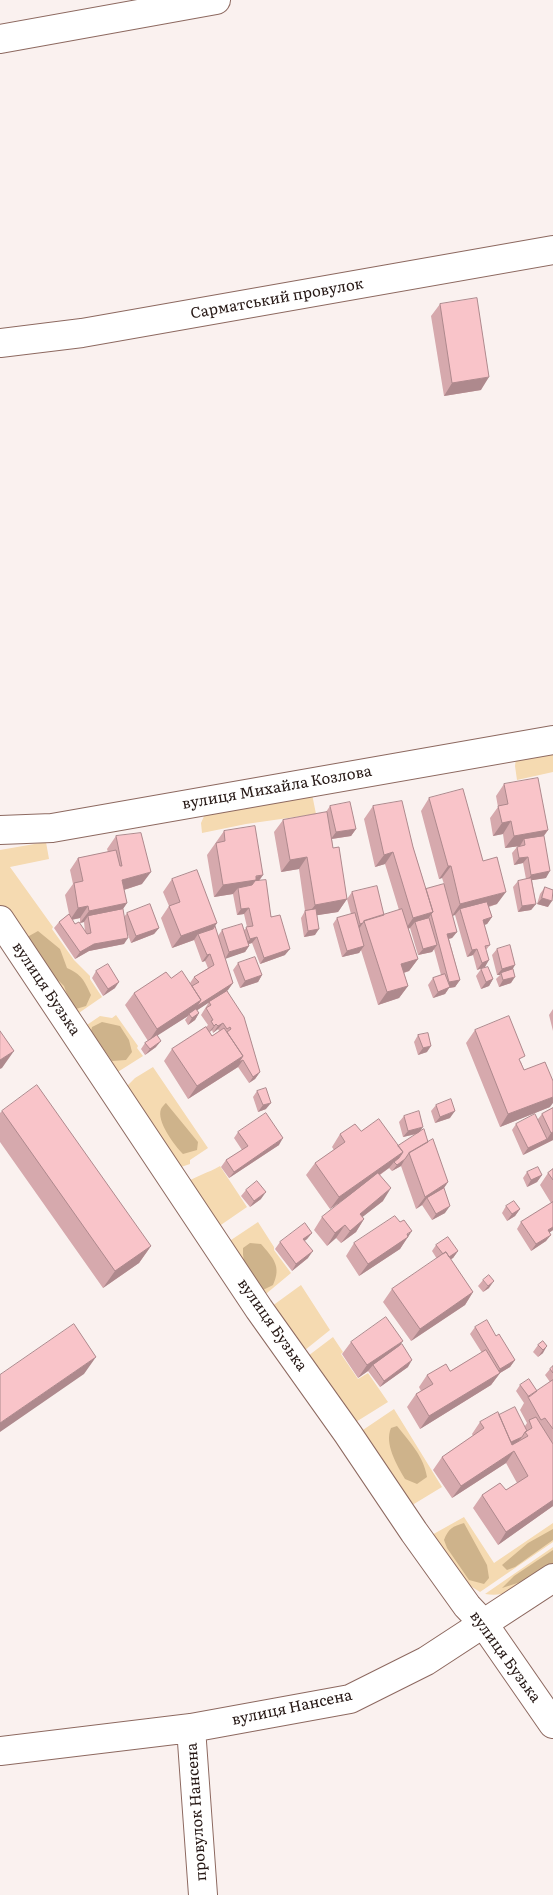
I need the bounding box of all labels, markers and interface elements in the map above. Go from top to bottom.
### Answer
street label: Сарматський провулок [189,275,365,323]
street label: вулиця Михайла Козлова [181,762,373,814]
street label: вулиця Бузька [8,939,84,1039]
street label: вулиця Бузька [233,1275,311,1375]
street label: вулиця Бузька [466,1608,544,1706]
street label: вулиця Нансена [230,1686,354,1730]
street label: провулок Нансена [183,1742,211,1882]

